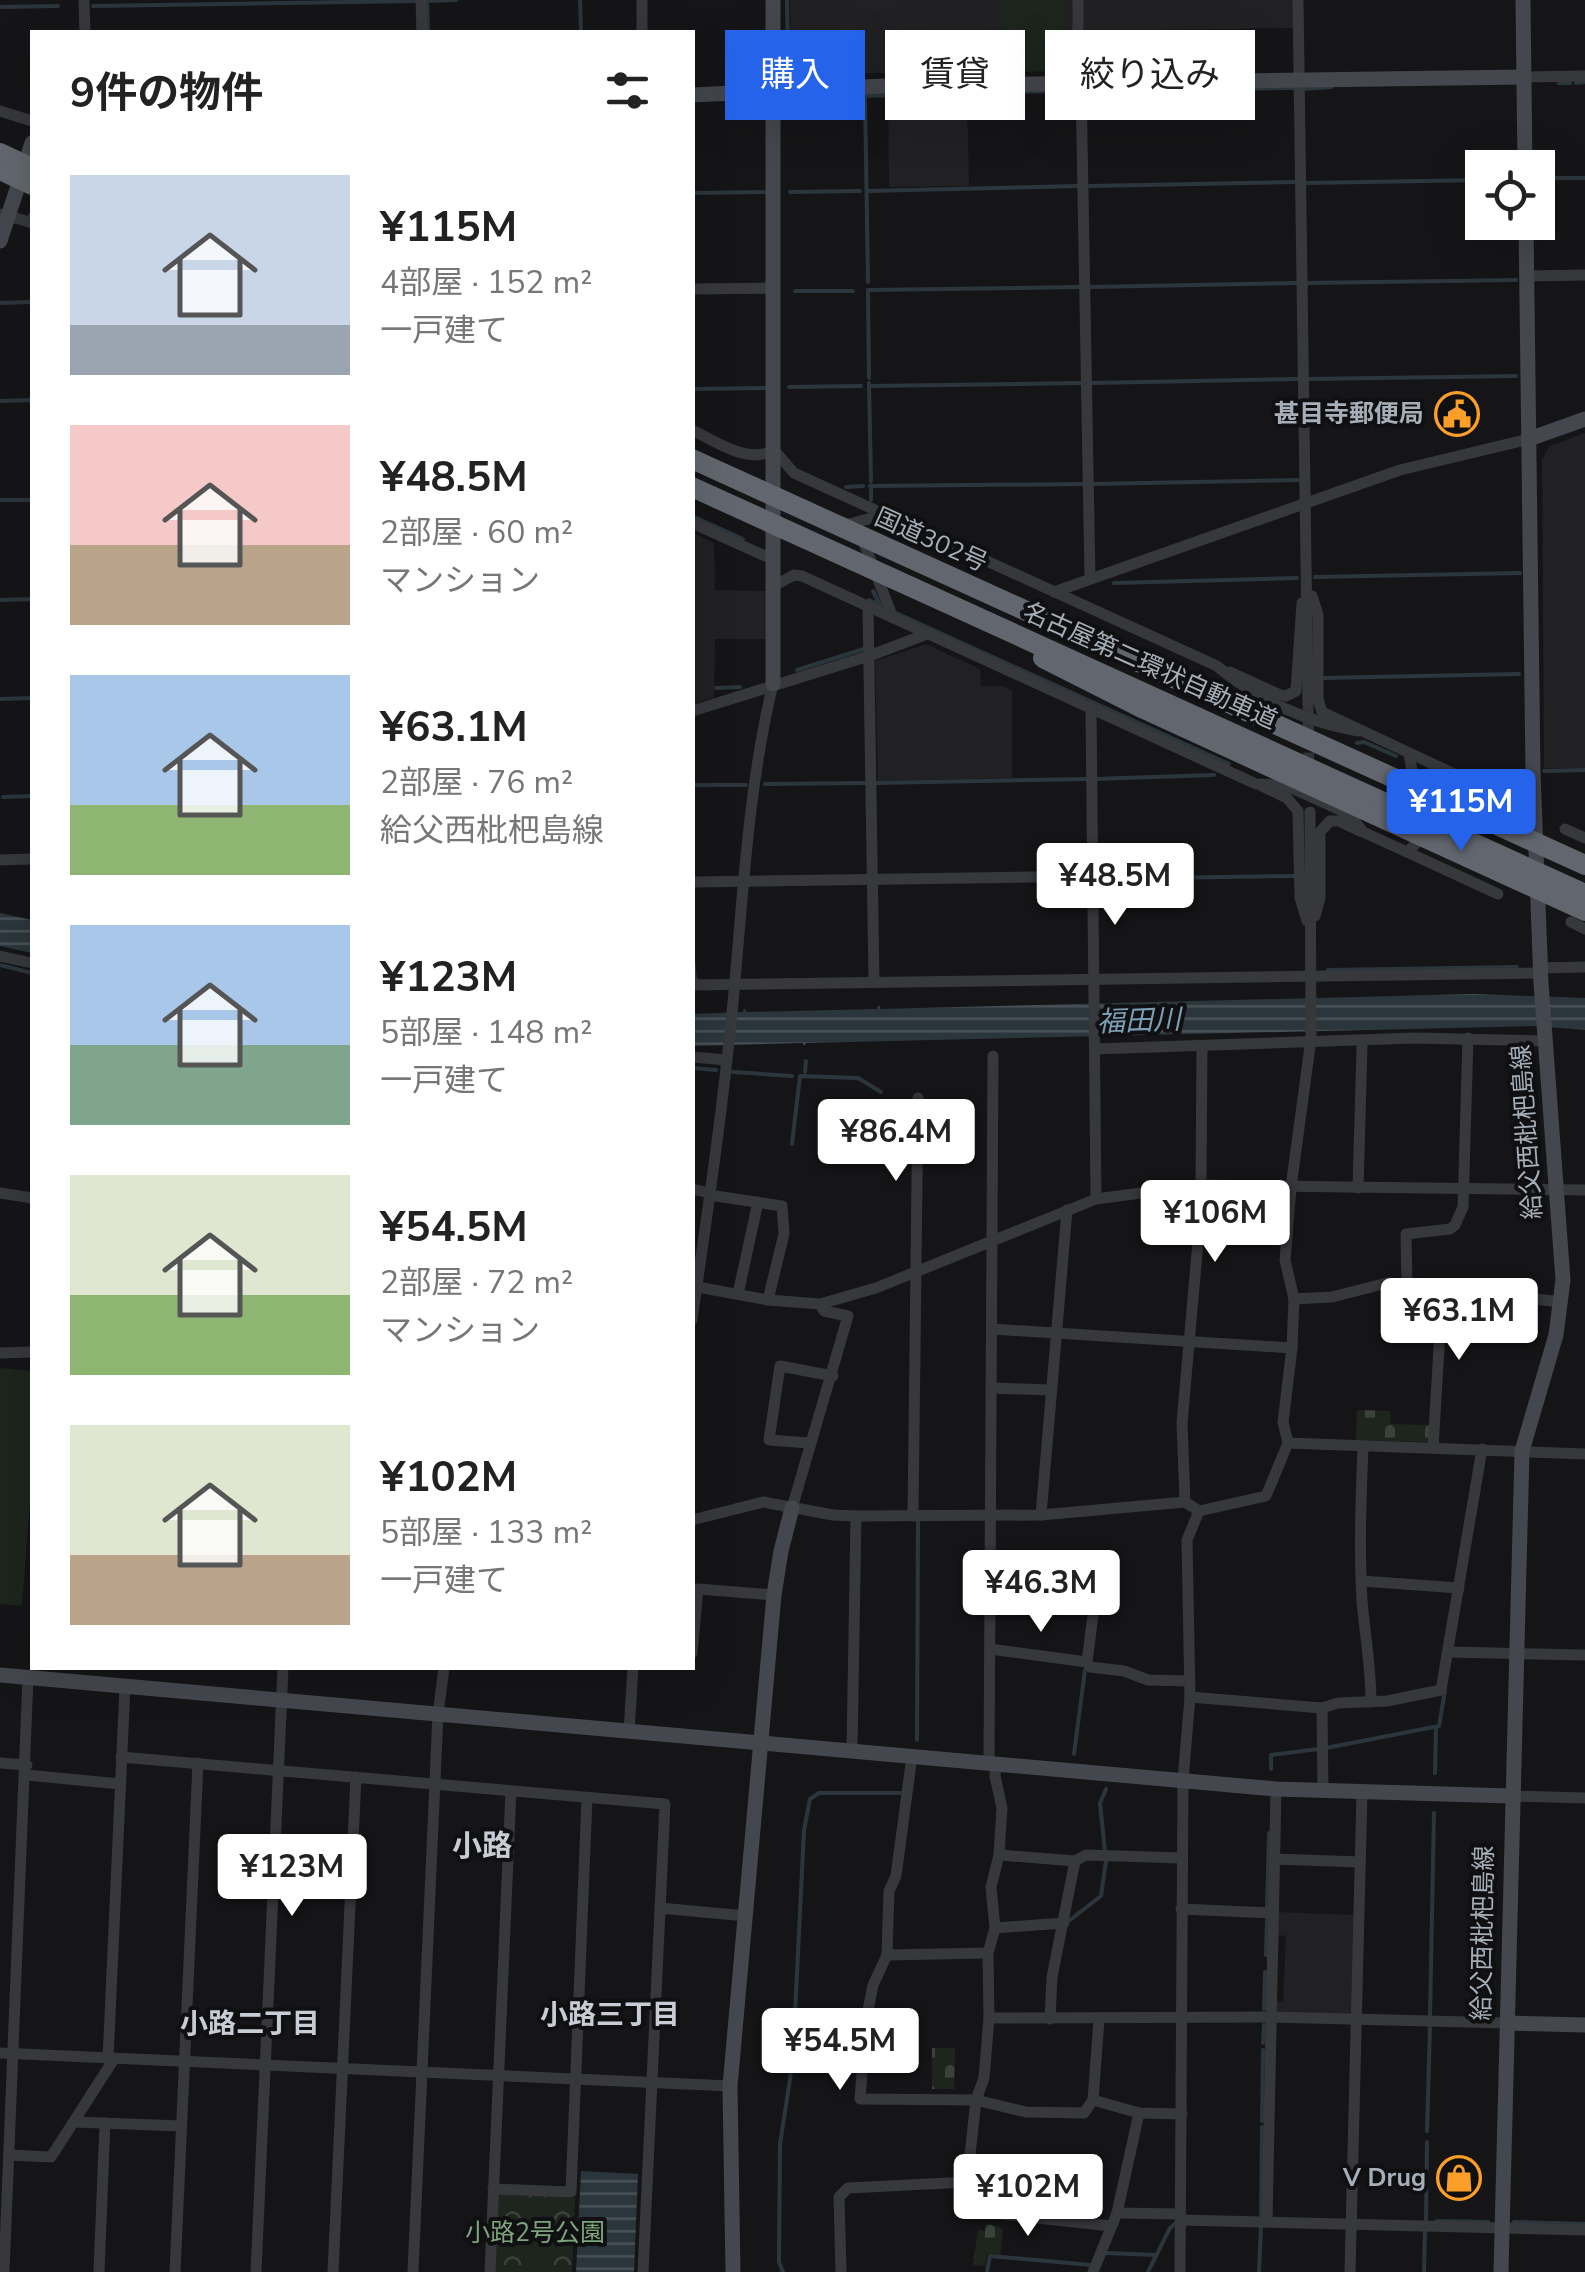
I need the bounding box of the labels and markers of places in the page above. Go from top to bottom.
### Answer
public building icon: 甚目寺郵便局 [1434,391,1480,437]
place label: 甚目寺郵便局 [1274,397,1424,431]
pin: ¥115M [1391,769,1531,854]
pin: ¥48.5M [1034,843,1196,928]
pin: ¥86.4M [815,1099,977,1184]
pin: ¥106M [1145,1180,1285,1265]
pin: ¥63.1M [1378,1278,1540,1363]
pin: ¥46.3M [960,1550,1122,1635]
pin: ¥123M [222,1834,362,1919]
pin: ¥54.5M [759,2008,921,2093]
pin: ¥102M [958,2154,1098,2239]
shop icon: V Drug [1436,2155,1482,2201]
place label: V Drug [1342,2161,1426,2195]

